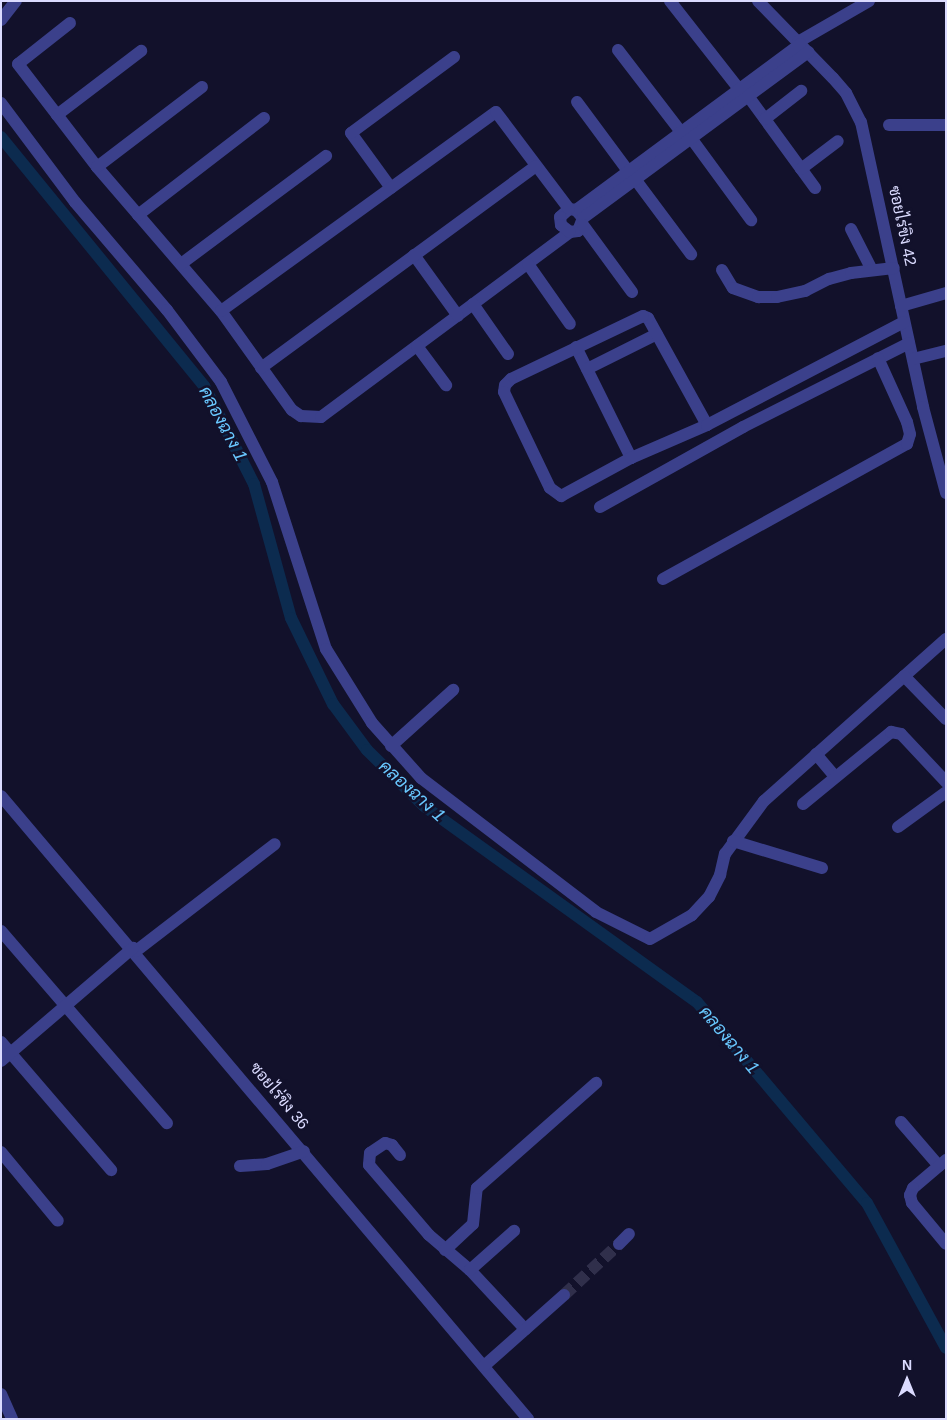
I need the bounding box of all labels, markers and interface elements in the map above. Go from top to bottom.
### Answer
street label: ซอยไร่ขิง 42 [884,184,920,268]
water label: คลองฉาง 1 [194,383,252,465]
water label: คลองฉาง 1 [374,755,450,827]
water label: คลองฉาง 1 [694,1002,764,1078]
street label: ซอยไร่ขิง 36 [245,1059,313,1133]
north arrow [882,1355,932,1405]
text: N [902,1357,912,1373]

